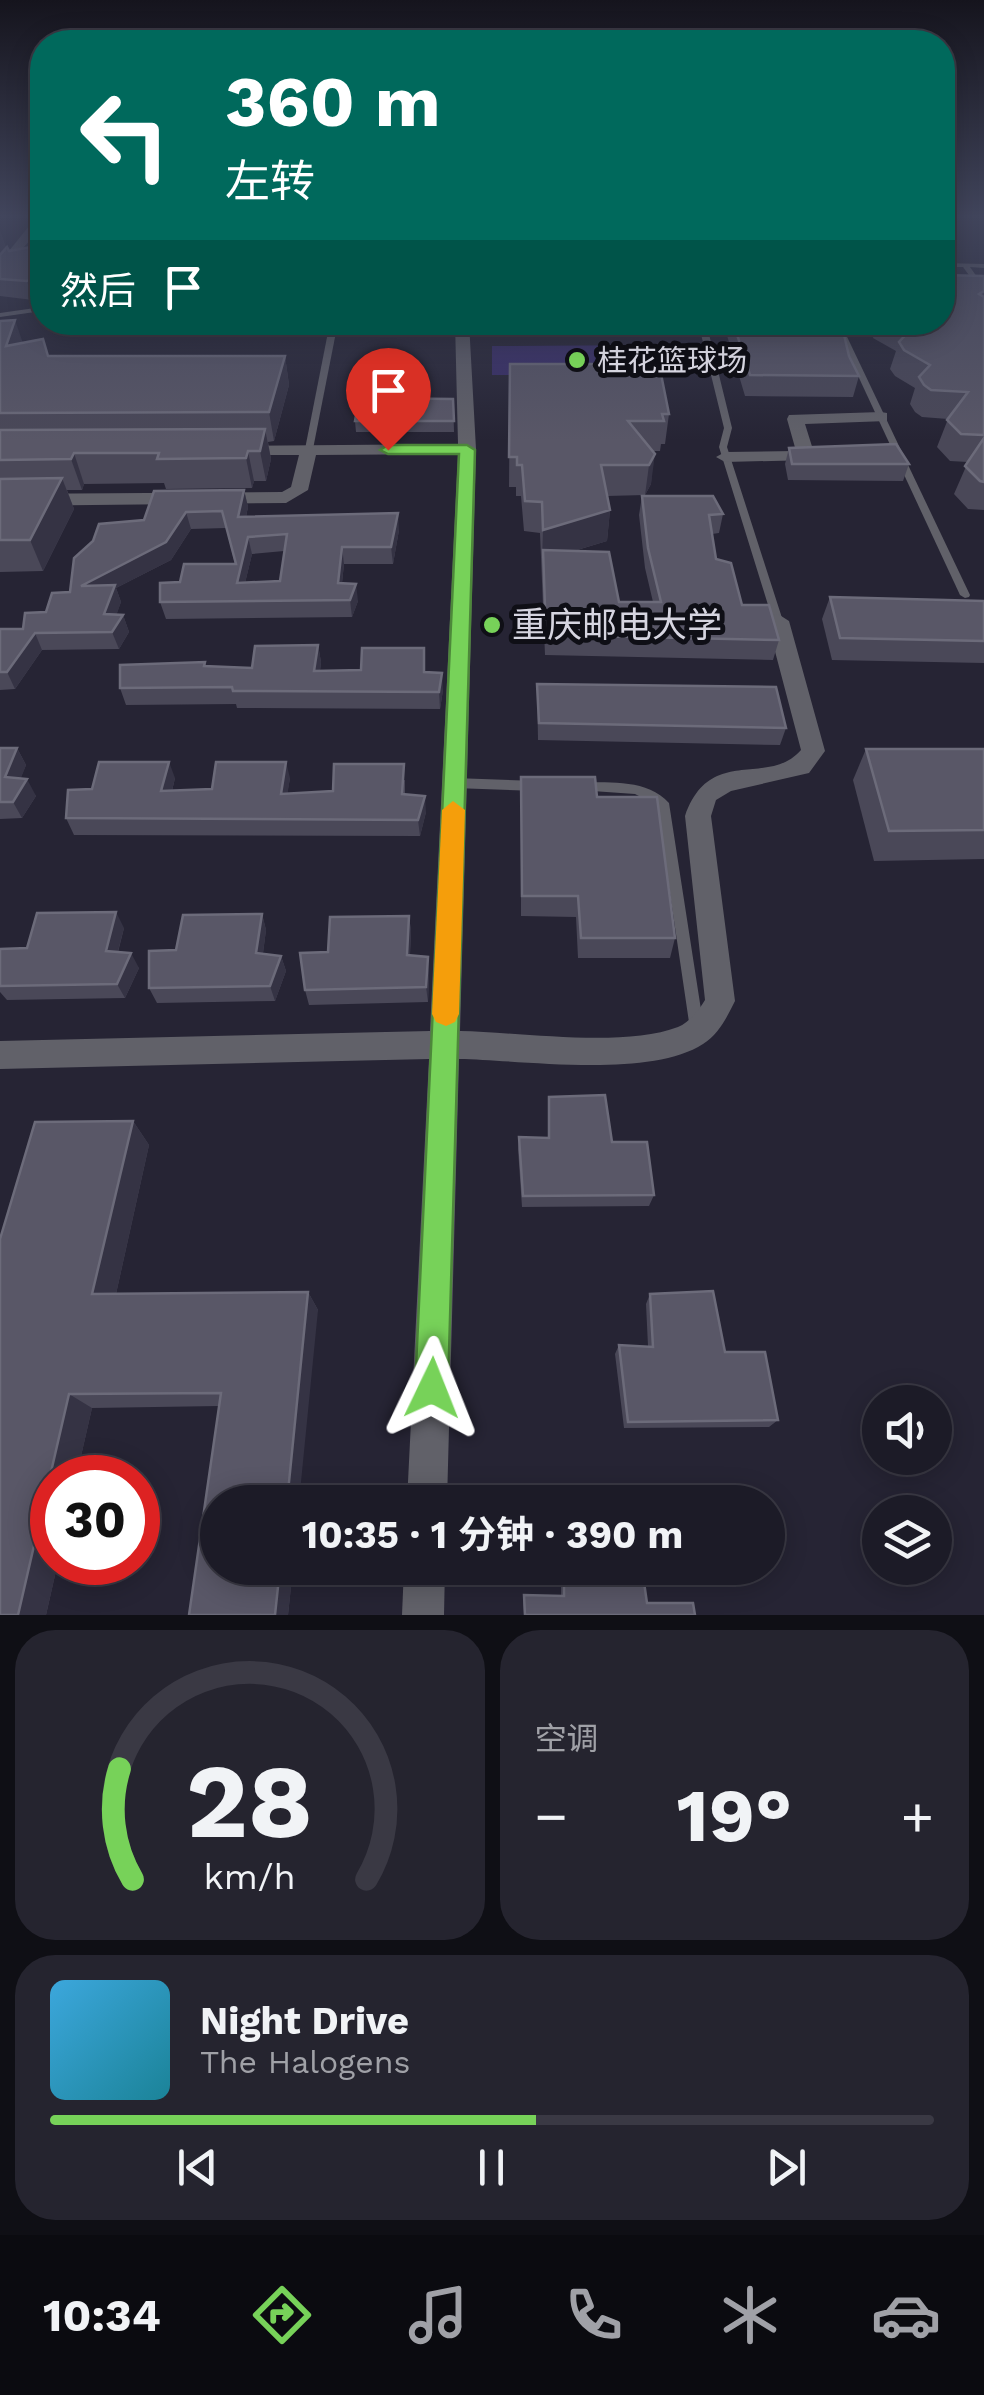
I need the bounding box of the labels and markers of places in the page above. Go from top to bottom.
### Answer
place label: 桂花篮球场 [597,343,747,378]
pin [346,348,431,451]
marker: 桂花篮球场 [566,349,588,371]
place label: 重庆邮电大学 [512,604,722,646]
marker: 重庆邮电大学 [481,614,503,636]

